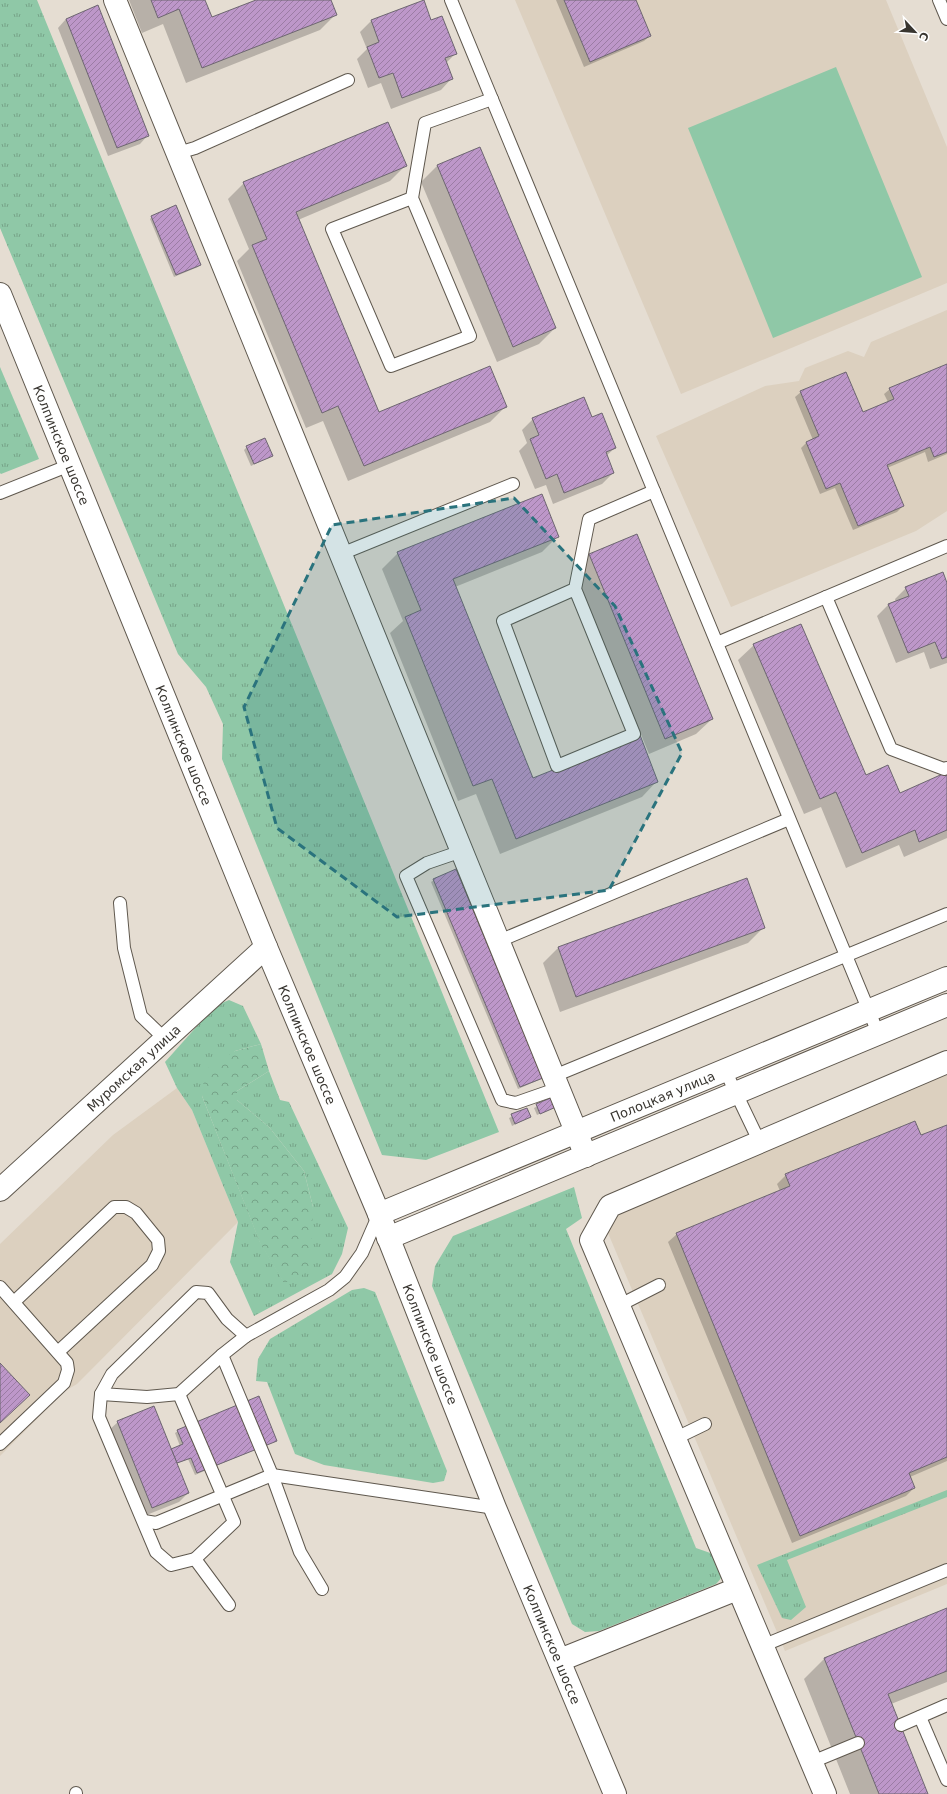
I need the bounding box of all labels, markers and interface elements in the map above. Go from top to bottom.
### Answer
north arrow [895,12,935,52]
text: С [916,30,931,43]
street label: Колпинское шоссе [30,383,92,507]
street label: Колпинское шоссе [152,683,214,807]
street label: Колпинское шоссе [275,983,339,1107]
street label: Муромская улица [84,1022,184,1115]
street label: Полоцкая улица [608,1068,717,1125]
street label: Колпинское шоссе [399,1282,460,1407]
street label: Колпинское шоссе [520,1583,584,1707]

